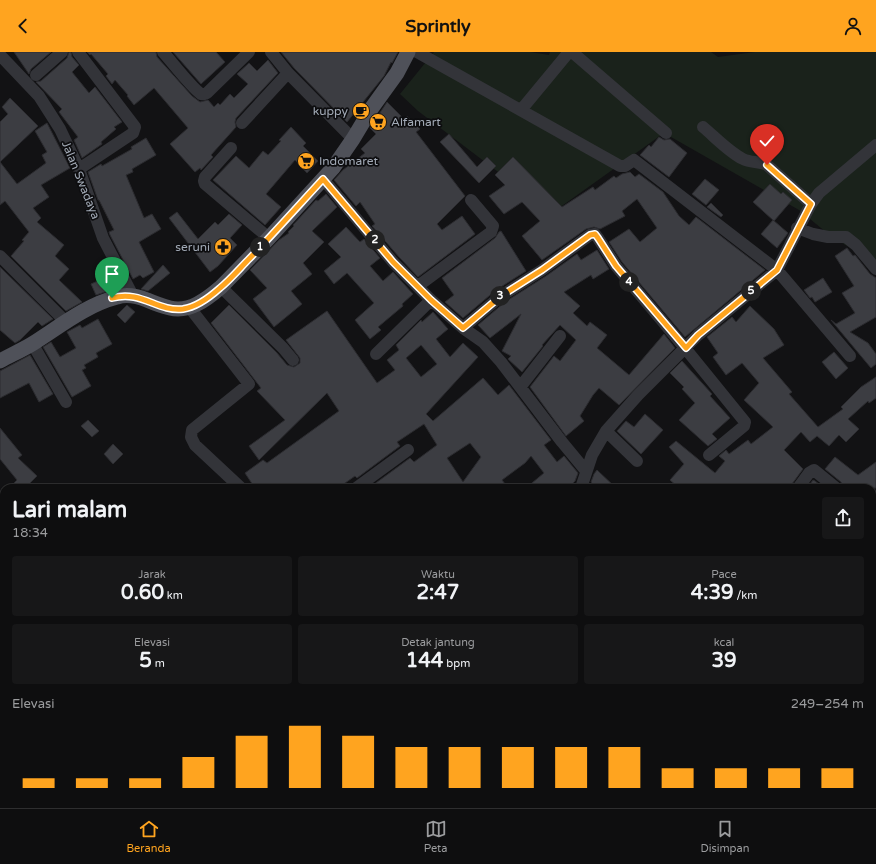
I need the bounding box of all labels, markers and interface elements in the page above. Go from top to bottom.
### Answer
icon: back [12,15,34,37]
text: Sprintly [405,15,471,37]
icon: person [842,15,864,37]
cafe icon: kuppy [351,101,371,121]
place label: kuppy [313,104,349,118]
supermarket icon: Alfamart [368,112,388,132]
place label: Alfamart [391,115,441,129]
pin [750,124,784,165]
icon: check [756,130,778,152]
street label: Jalan Swadaya [59,139,103,221]
supermarket icon: Indomaret [296,151,316,171]
place label: Indomaret [319,154,378,168]
pin: 2 [365,230,385,250]
text: 2 [372,233,378,246]
pharmacy icon: seruni [213,237,233,257]
pin: 1 [250,237,270,257]
place label: seruni [175,240,210,254]
text: 1 [257,240,263,253]
pin [95,257,129,298]
icon: arrive [101,263,123,285]
pin: 4 [619,272,639,292]
text: 4 [626,275,632,288]
pin: 5 [741,281,761,301]
text: 5 [748,284,754,297]
pin: 3 [490,286,510,306]
text: 3 [497,289,503,302]
text: Lari malam [12,497,127,523]
button: share [822,497,864,539]
text: 18:34 [12,525,48,541]
text: Jarak [138,568,166,581]
text: Waktu [421,568,455,581]
text: Pace [711,568,737,581]
text: 0.60 [121,581,164,605]
text: 2:47 [417,581,459,605]
text: 4:39 [691,581,734,605]
text: km [164,589,183,602]
text: /km [734,589,757,602]
text: Elevasi [134,636,170,649]
text: Detak jantung [401,636,475,649]
text: kcal [714,636,734,649]
text: 5 [139,649,152,673]
text: 144 [406,649,443,673]
text: 39 [711,649,737,673]
text: m [152,657,165,670]
text: bpm [443,657,470,670]
text: Elevasi [12,696,54,712]
text: 249–254 m [791,696,864,712]
tab: Beranda [127,818,171,855]
tab: Peta [424,818,448,855]
tab: Disimpan [701,818,749,855]

